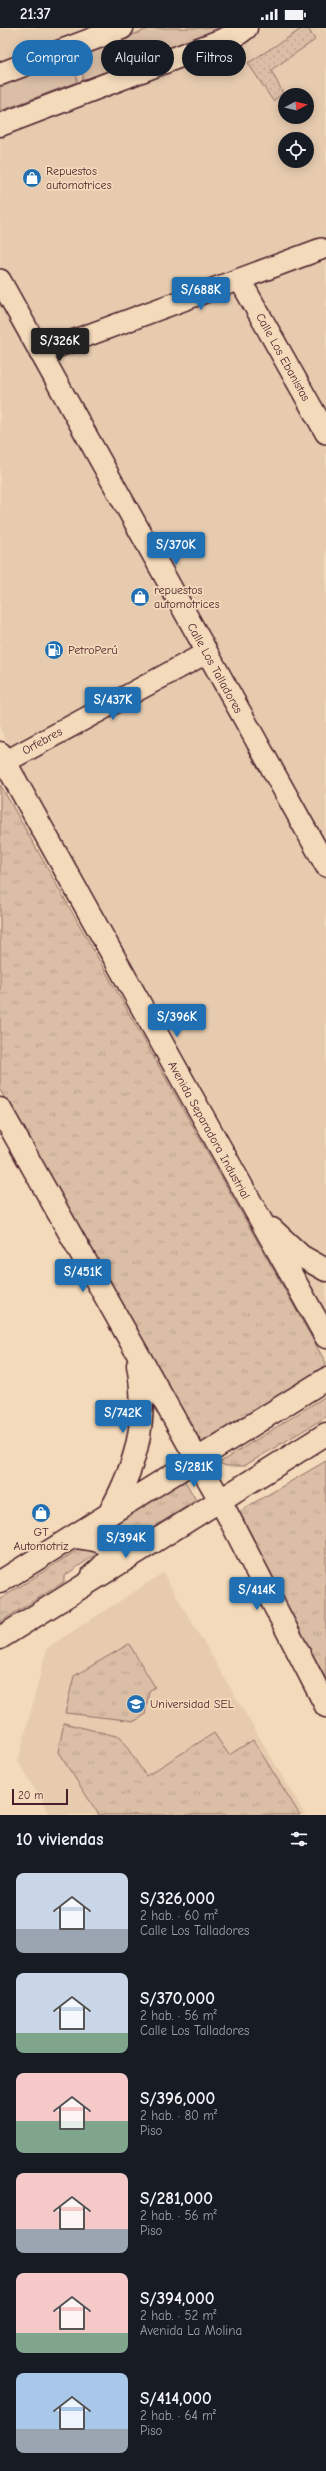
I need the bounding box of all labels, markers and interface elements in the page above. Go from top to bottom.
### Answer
text: 21:37 [20,5,51,23]
chip: Comprar [12,40,93,76]
chip: Alquilar [101,40,174,76]
chip: Filtros [182,40,246,76]
north arrow [278,88,314,124]
map controls [278,88,314,168]
button: locate [278,132,314,168]
place label: Repuestos automotrices [46,164,112,192]
shop icon: Repuestos automotrices [21,167,43,189]
pin: S/688K [168,277,234,311]
text: S/688K [181,282,221,297]
street label: Calle Los Ebanistas [253,311,313,403]
pin: S/326K [27,328,93,362]
text: S/326K [40,333,80,348]
pin: S/370K [143,532,209,566]
text: S/370K [156,537,196,552]
place label: repuestos automotrices [154,583,220,611]
shop icon: repuestos automotrices [129,586,151,608]
street label: Calle Los Talladores [184,620,246,716]
fuel station icon: PetroPerú [43,639,65,661]
place label: PetroPerú [68,643,118,657]
pin: S/437K [80,687,146,721]
text: S/437K [94,692,132,707]
street label: Orfebres [20,724,64,758]
pin: S/396K [144,1004,210,1038]
text: S/396K [157,1009,197,1024]
street label: Avenida Separadora Industrial [165,1059,253,1201]
pin: S/451K [50,1259,116,1293]
text: S/451K [64,1264,102,1279]
pin: S/742K [90,1400,156,1434]
text: S/742K [104,1405,142,1420]
pin: S/281K [161,1454,227,1488]
text: S/281K [175,1459,213,1474]
shop icon: GT Automotriz [30,1502,52,1524]
place label: GT Automotriz [14,1525,69,1553]
pin: S/394K [93,1525,159,1559]
text: S/394K [106,1530,146,1545]
pin: S/414K [224,1577,290,1611]
text: S/414K [238,1582,276,1597]
school or university icon: Universidad SEL [125,1693,147,1715]
place label: Universidad SEL [150,1697,234,1711]
scale bar [12,1787,68,1806]
text: 20 m [18,1789,43,1802]
icon: filters [288,1828,310,1850]
text: 10 viviendas [16,1830,103,1849]
icon: home [48,1889,96,1937]
text: S/326,000 [140,1889,215,1908]
text: 2 hab. · 60 m² [140,1908,218,1923]
text: Calle Los Talladores [140,1923,249,1938]
icon: home [48,1989,96,2037]
text: S/370,000 [140,1989,215,2008]
text: 2 hab. · 56 m² [140,2008,217,2023]
text: Calle Los Talladores [140,2023,249,2038]
icon: home [48,2089,96,2137]
text: S/396,000 [140,2089,215,2108]
text: 2 hab. · 80 m² [140,2108,217,2123]
text: Piso [140,2123,162,2138]
icon: home [48,2189,96,2237]
text: S/281,000 [140,2189,213,2208]
text: 2 hab. · 56 m² [140,2208,217,2223]
text: Piso [140,2223,162,2238]
icon: home [48,2289,96,2337]
text: S/394,000 [140,2289,214,2308]
text: 2 hab. · 52 m² [140,2308,217,2323]
text: Avenida La Molina [140,2323,242,2338]
icon: home [48,2389,96,2437]
text: S/414,000 [140,2389,212,2408]
text: 2 hab. · 64 m² [140,2408,216,2423]
text: Piso [140,2423,162,2438]

